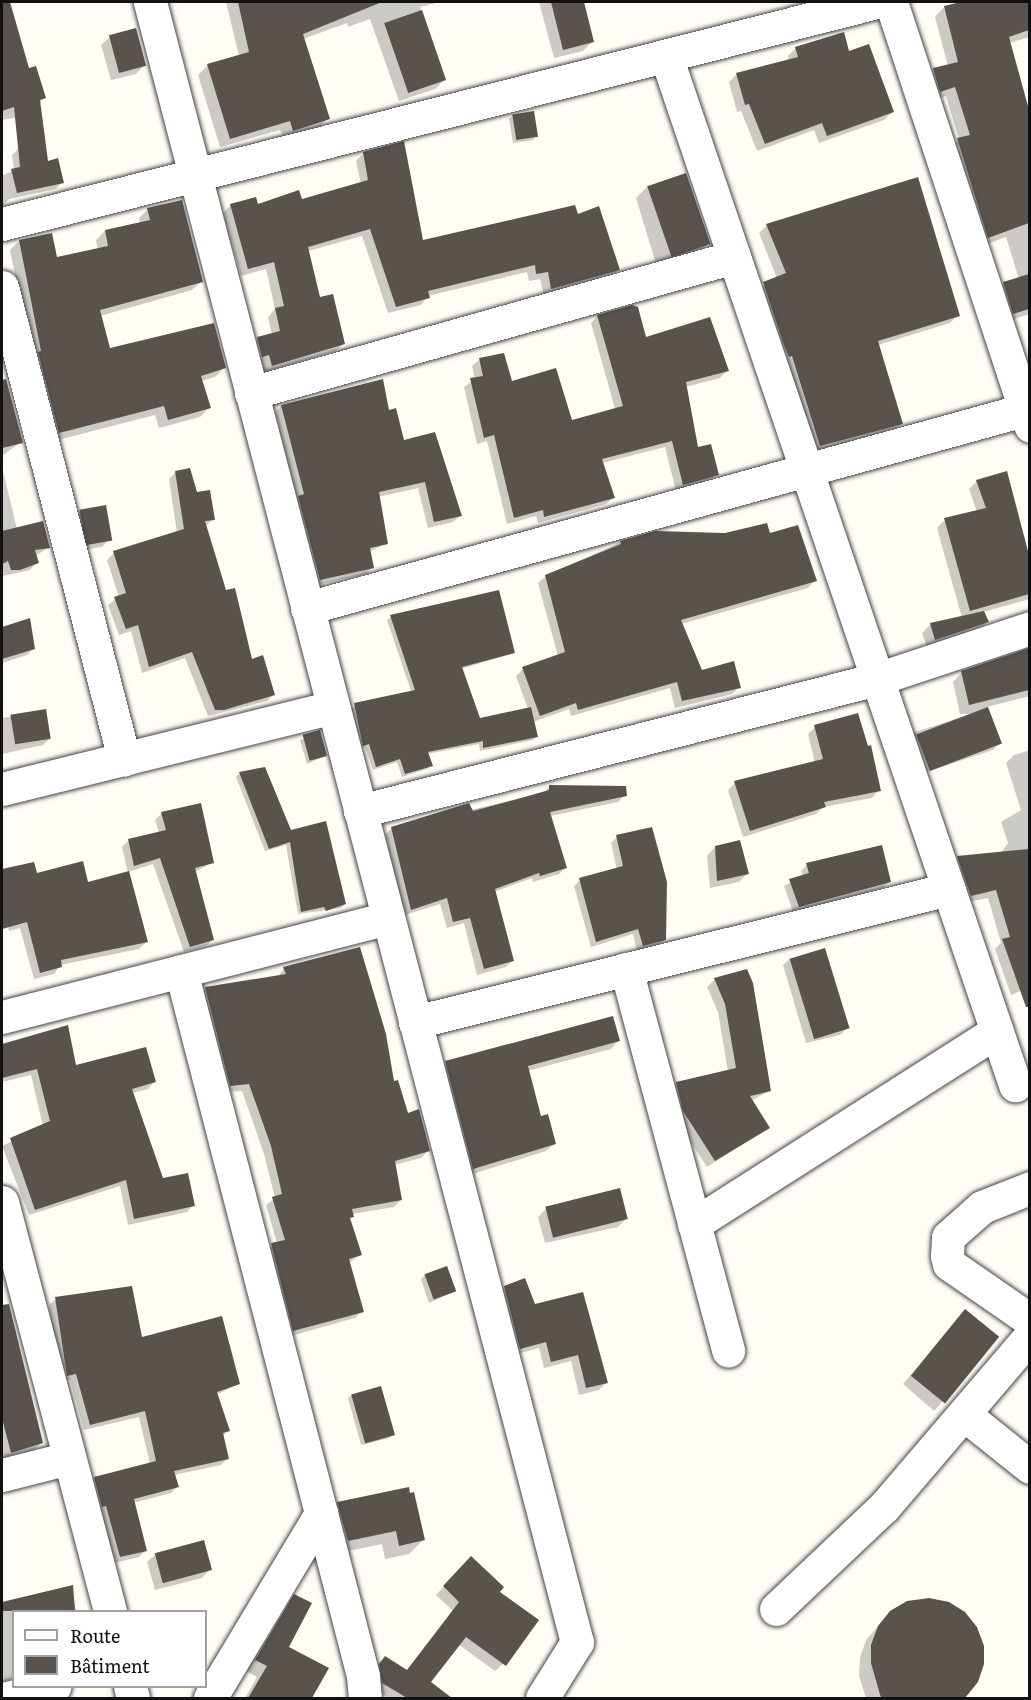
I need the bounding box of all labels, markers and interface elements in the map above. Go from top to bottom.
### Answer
legend [12,1610,207,1688]
text: Route [70,1622,120,1649]
text: Bâtiment [70,1652,149,1679]

